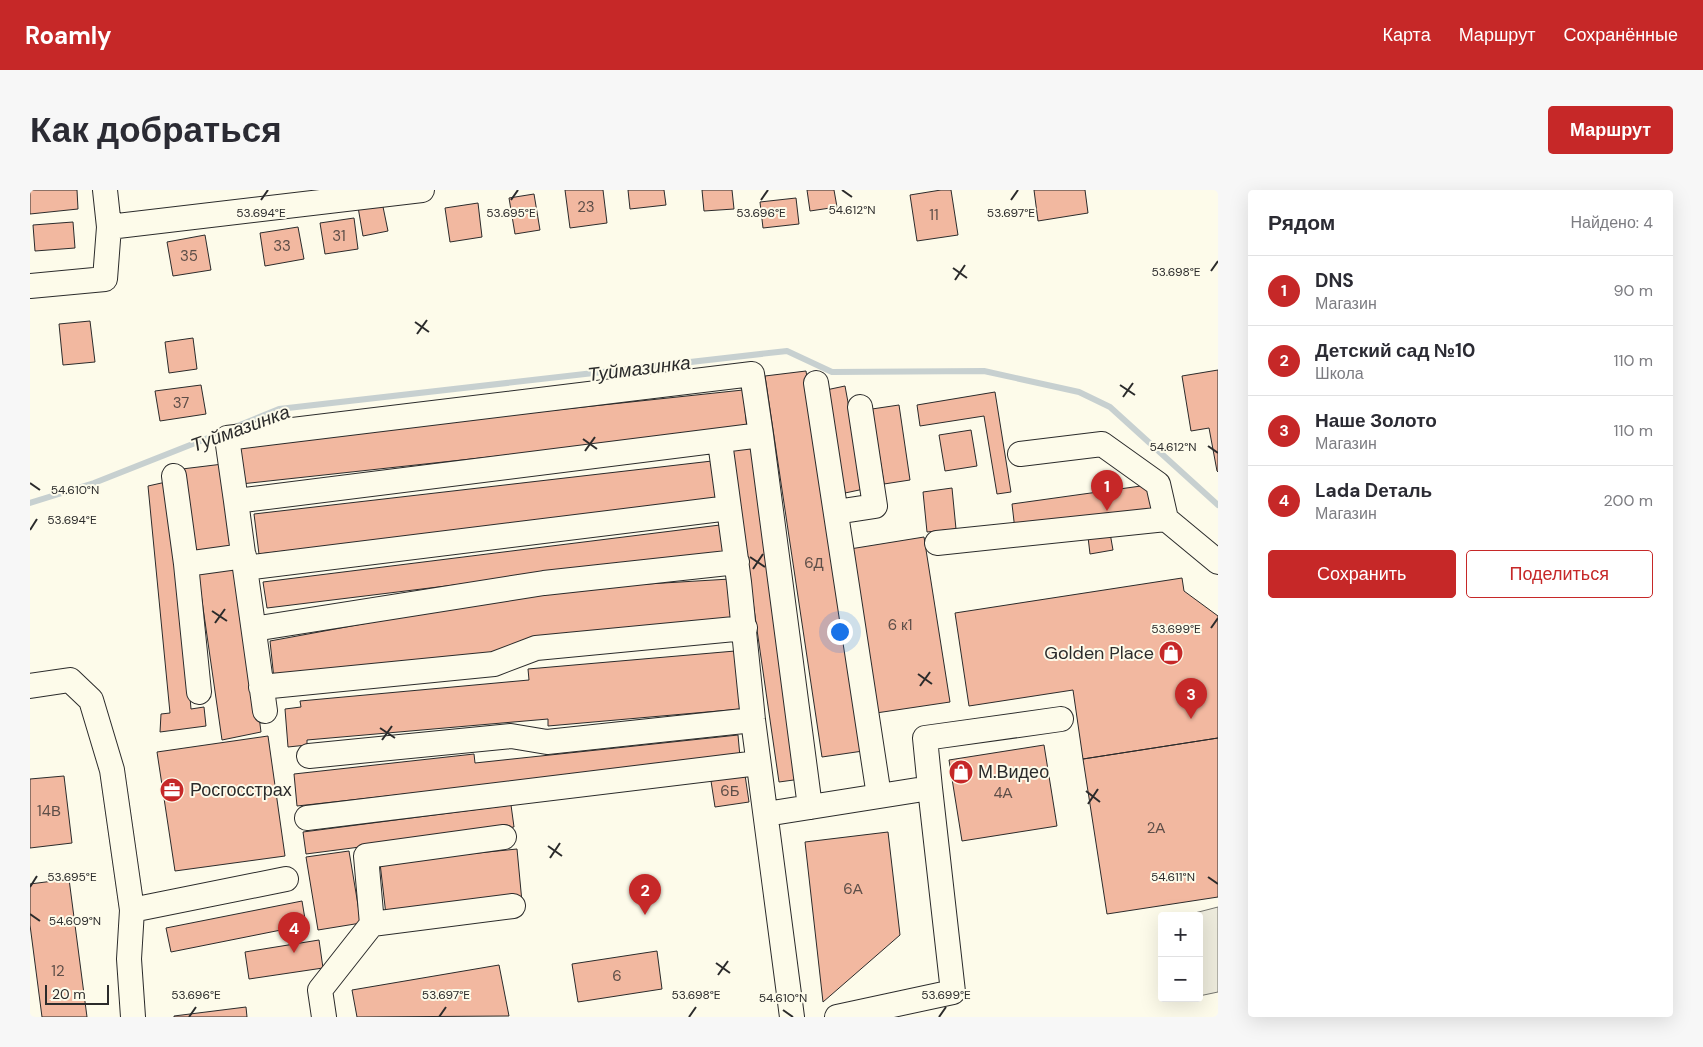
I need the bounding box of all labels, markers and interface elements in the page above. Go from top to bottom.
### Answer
text: Roamly [25,20,112,51]
text: Карта [1383,23,1431,47]
text: Маршрут [1459,23,1535,47]
text: Сохранённые [1563,23,1678,47]
button: Маршрут [1548,106,1673,154]
text: Как добраться [30,107,282,153]
house number: 23 [577,197,595,217]
text: 54.612°N [828,202,876,218]
text: 53.694°E [236,205,286,221]
text: 53.695°E [486,205,536,221]
text: 53.696°E [736,205,786,221]
house number: 11 [929,205,939,225]
text: 53.697°E [987,205,1035,221]
text: Рядом [1268,209,1335,237]
text: Найдено: 4 [1570,212,1653,233]
house number: 31 [332,226,346,246]
house number: 33 [273,236,291,256]
house number: 35 [180,246,198,266]
text: 53.698°E [1151,264,1201,280]
text: DNS [1315,268,1354,293]
text: 1 [1281,280,1287,301]
text: 90 m [1613,280,1653,301]
text: Магазин [1315,293,1377,314]
text: Детский сад №10 [1315,338,1475,363]
water label: Туймазинка [586,350,692,387]
text: 2 [1279,350,1289,371]
text: 110 m [1614,350,1653,371]
text: Школа [1315,363,1364,384]
house number: 37 [173,393,189,413]
water label: Туймазинка [187,399,293,458]
text: Наше Золото [1315,408,1437,433]
text: 3 [1279,420,1289,441]
text: 110 m [1614,420,1653,441]
text: Магазин [1315,433,1377,454]
text: 54.612°N [1149,439,1197,455]
pin: 1 [1091,470,1123,511]
text: Lada Dеталь [1315,478,1432,503]
text: 54.610°N [51,482,99,498]
text: 4 [1279,490,1289,511]
text: 200 m [1604,490,1653,511]
text: Магазин [1315,503,1377,524]
text: 53.694°E [47,512,97,528]
button: Сохранить [1268,550,1456,598]
button: Поделиться [1466,550,1653,598]
house number: 6Д [804,553,824,573]
house number: 6 к1 [888,615,912,635]
your location [827,619,853,645]
text: 53.699°E [1151,621,1201,637]
shop icon: Golden Place [1158,640,1184,666]
place label: Golden Place [1044,641,1154,665]
pin: 3 [1175,678,1207,719]
shop icon: М.Видео [948,759,974,785]
place label: М.Видео [978,760,1049,784]
office icon: Росгосстрах [159,777,185,803]
place label: Росгосстрах [190,778,292,802]
house number: 6Б [720,781,740,801]
house number: 4А [993,783,1013,803]
house number: 14В [37,801,61,821]
house number: 2А [1147,818,1165,838]
text: 53.695°E [47,869,97,885]
text: 54.611°N [1151,869,1195,885]
pin: 2 [629,874,661,915]
house number: 6А [843,879,863,899]
pin: 4 [278,912,310,953]
map controls [1158,912,1203,1002]
button: + [1158,912,1203,957]
text: 54.609°N [49,913,101,929]
button: − [1158,957,1203,1002]
house number: 12 [51,961,65,981]
house number: 6 [612,966,622,986]
scale bar [45,982,109,1005]
text: 20 m [52,985,86,1003]
text: 53.696°E [171,987,221,1003]
text: 53.697°E [422,987,470,1003]
text: 53.698°E [671,987,721,1003]
text: 53.699°E [921,987,971,1003]
text: 54.610°N [759,990,807,1006]

